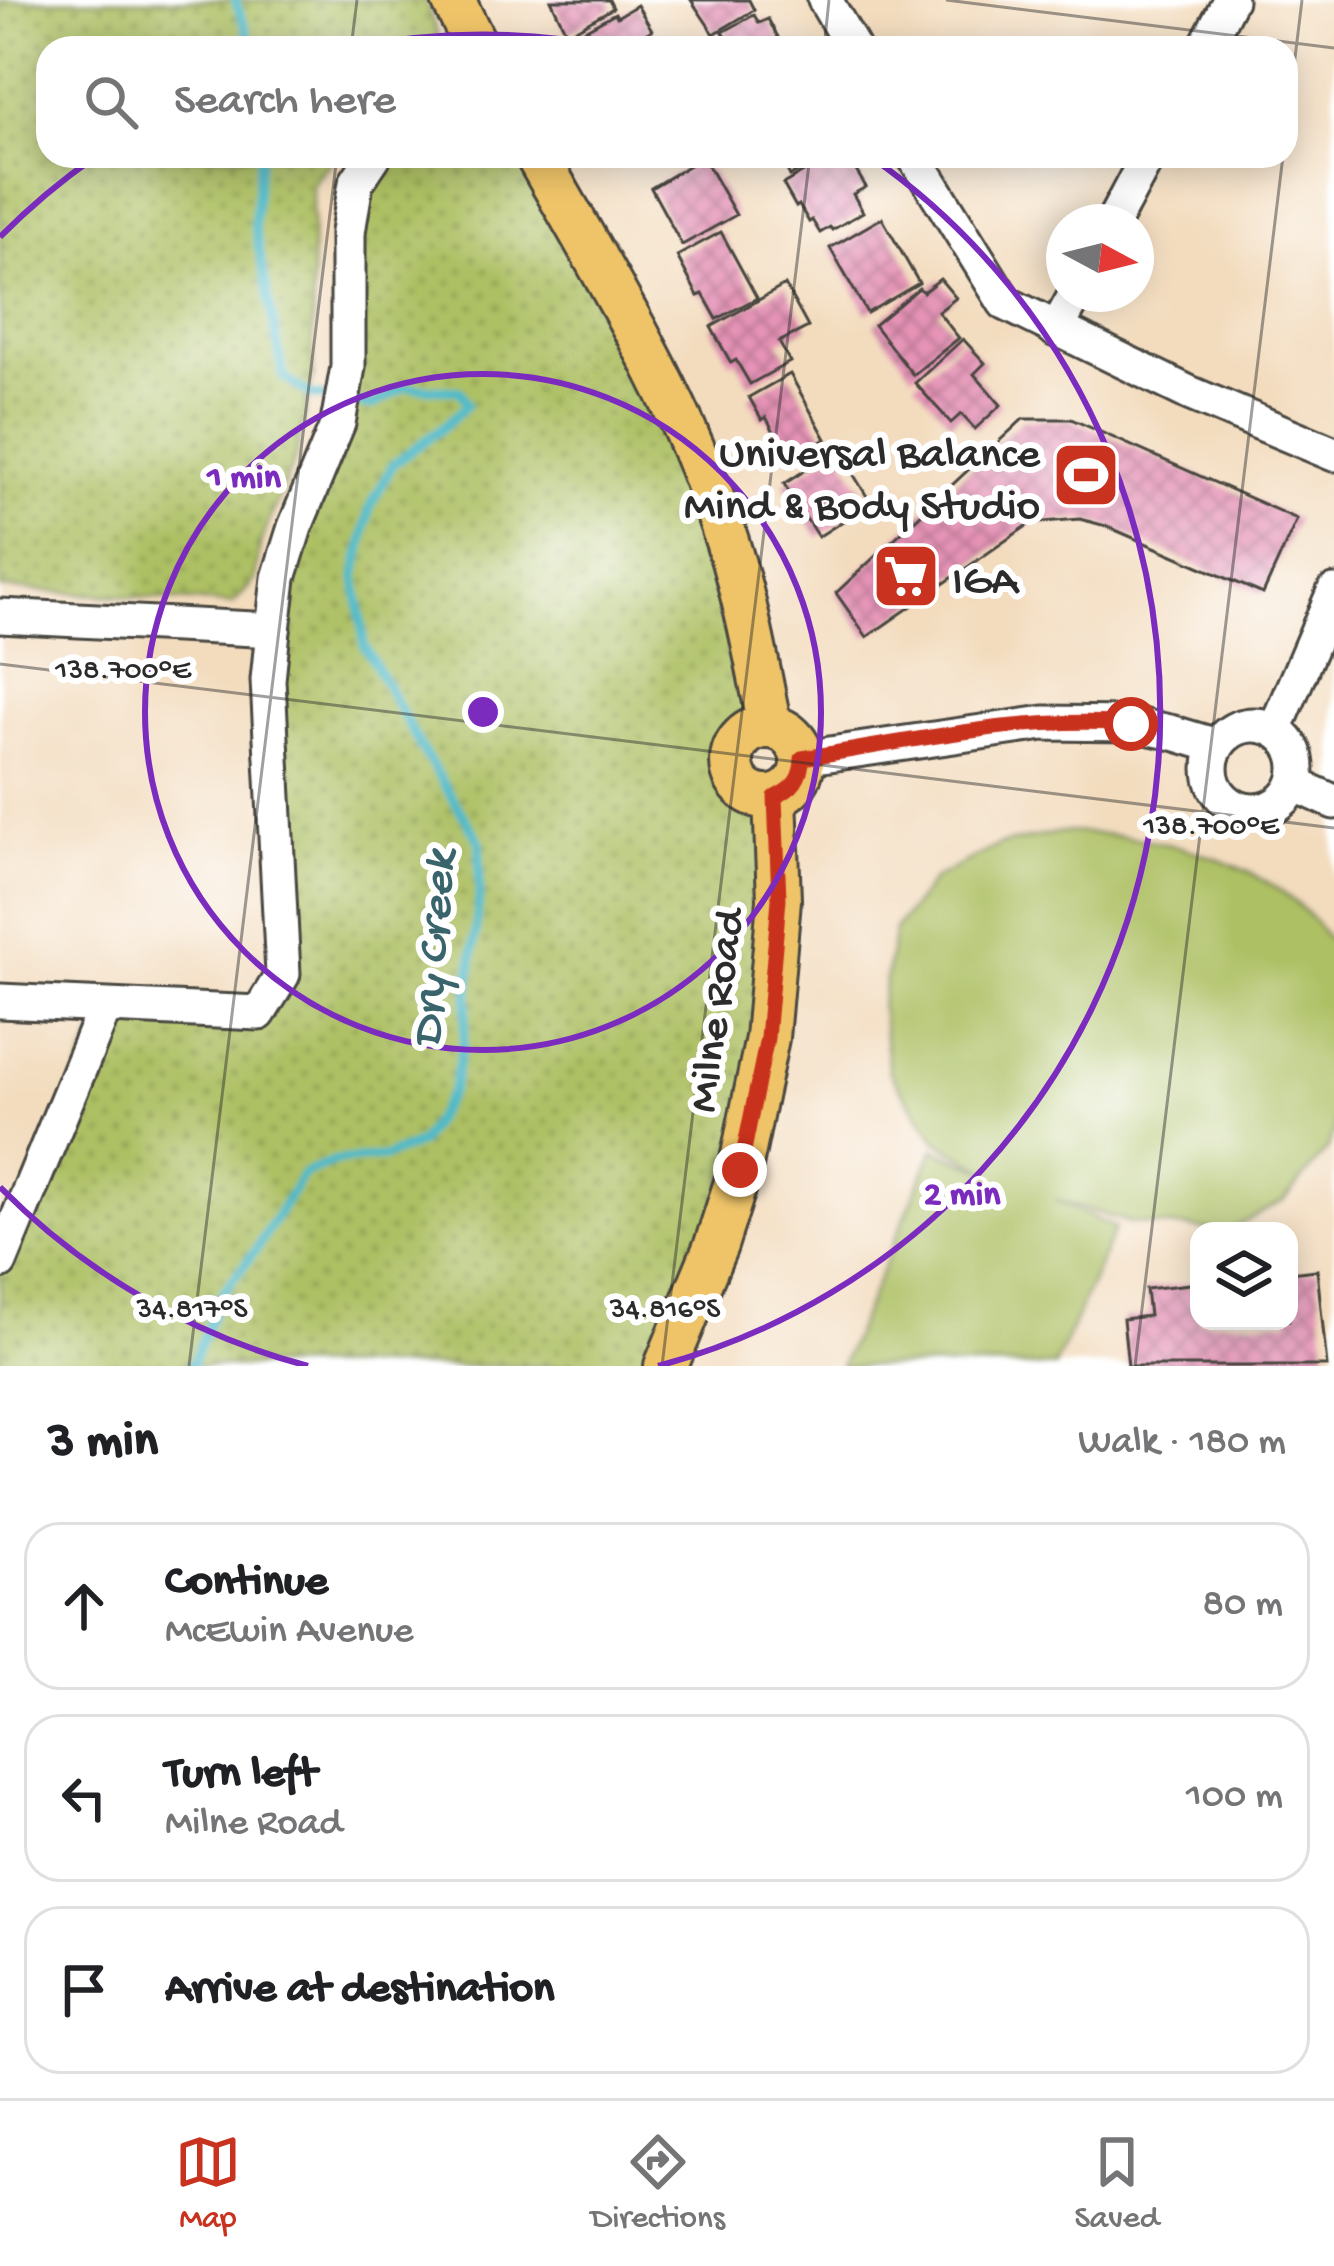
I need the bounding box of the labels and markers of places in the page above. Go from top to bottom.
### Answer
place label: Universal Balance Mind & Body Studio [684,430,1041,535]
sports icon: Universal Balance Mind & Body Studio [1051,440,1121,510]
supermarket icon: IGA [871,541,941,611]
place label: IGA [952,557,1020,610]
centre of rings [462,691,504,733]

